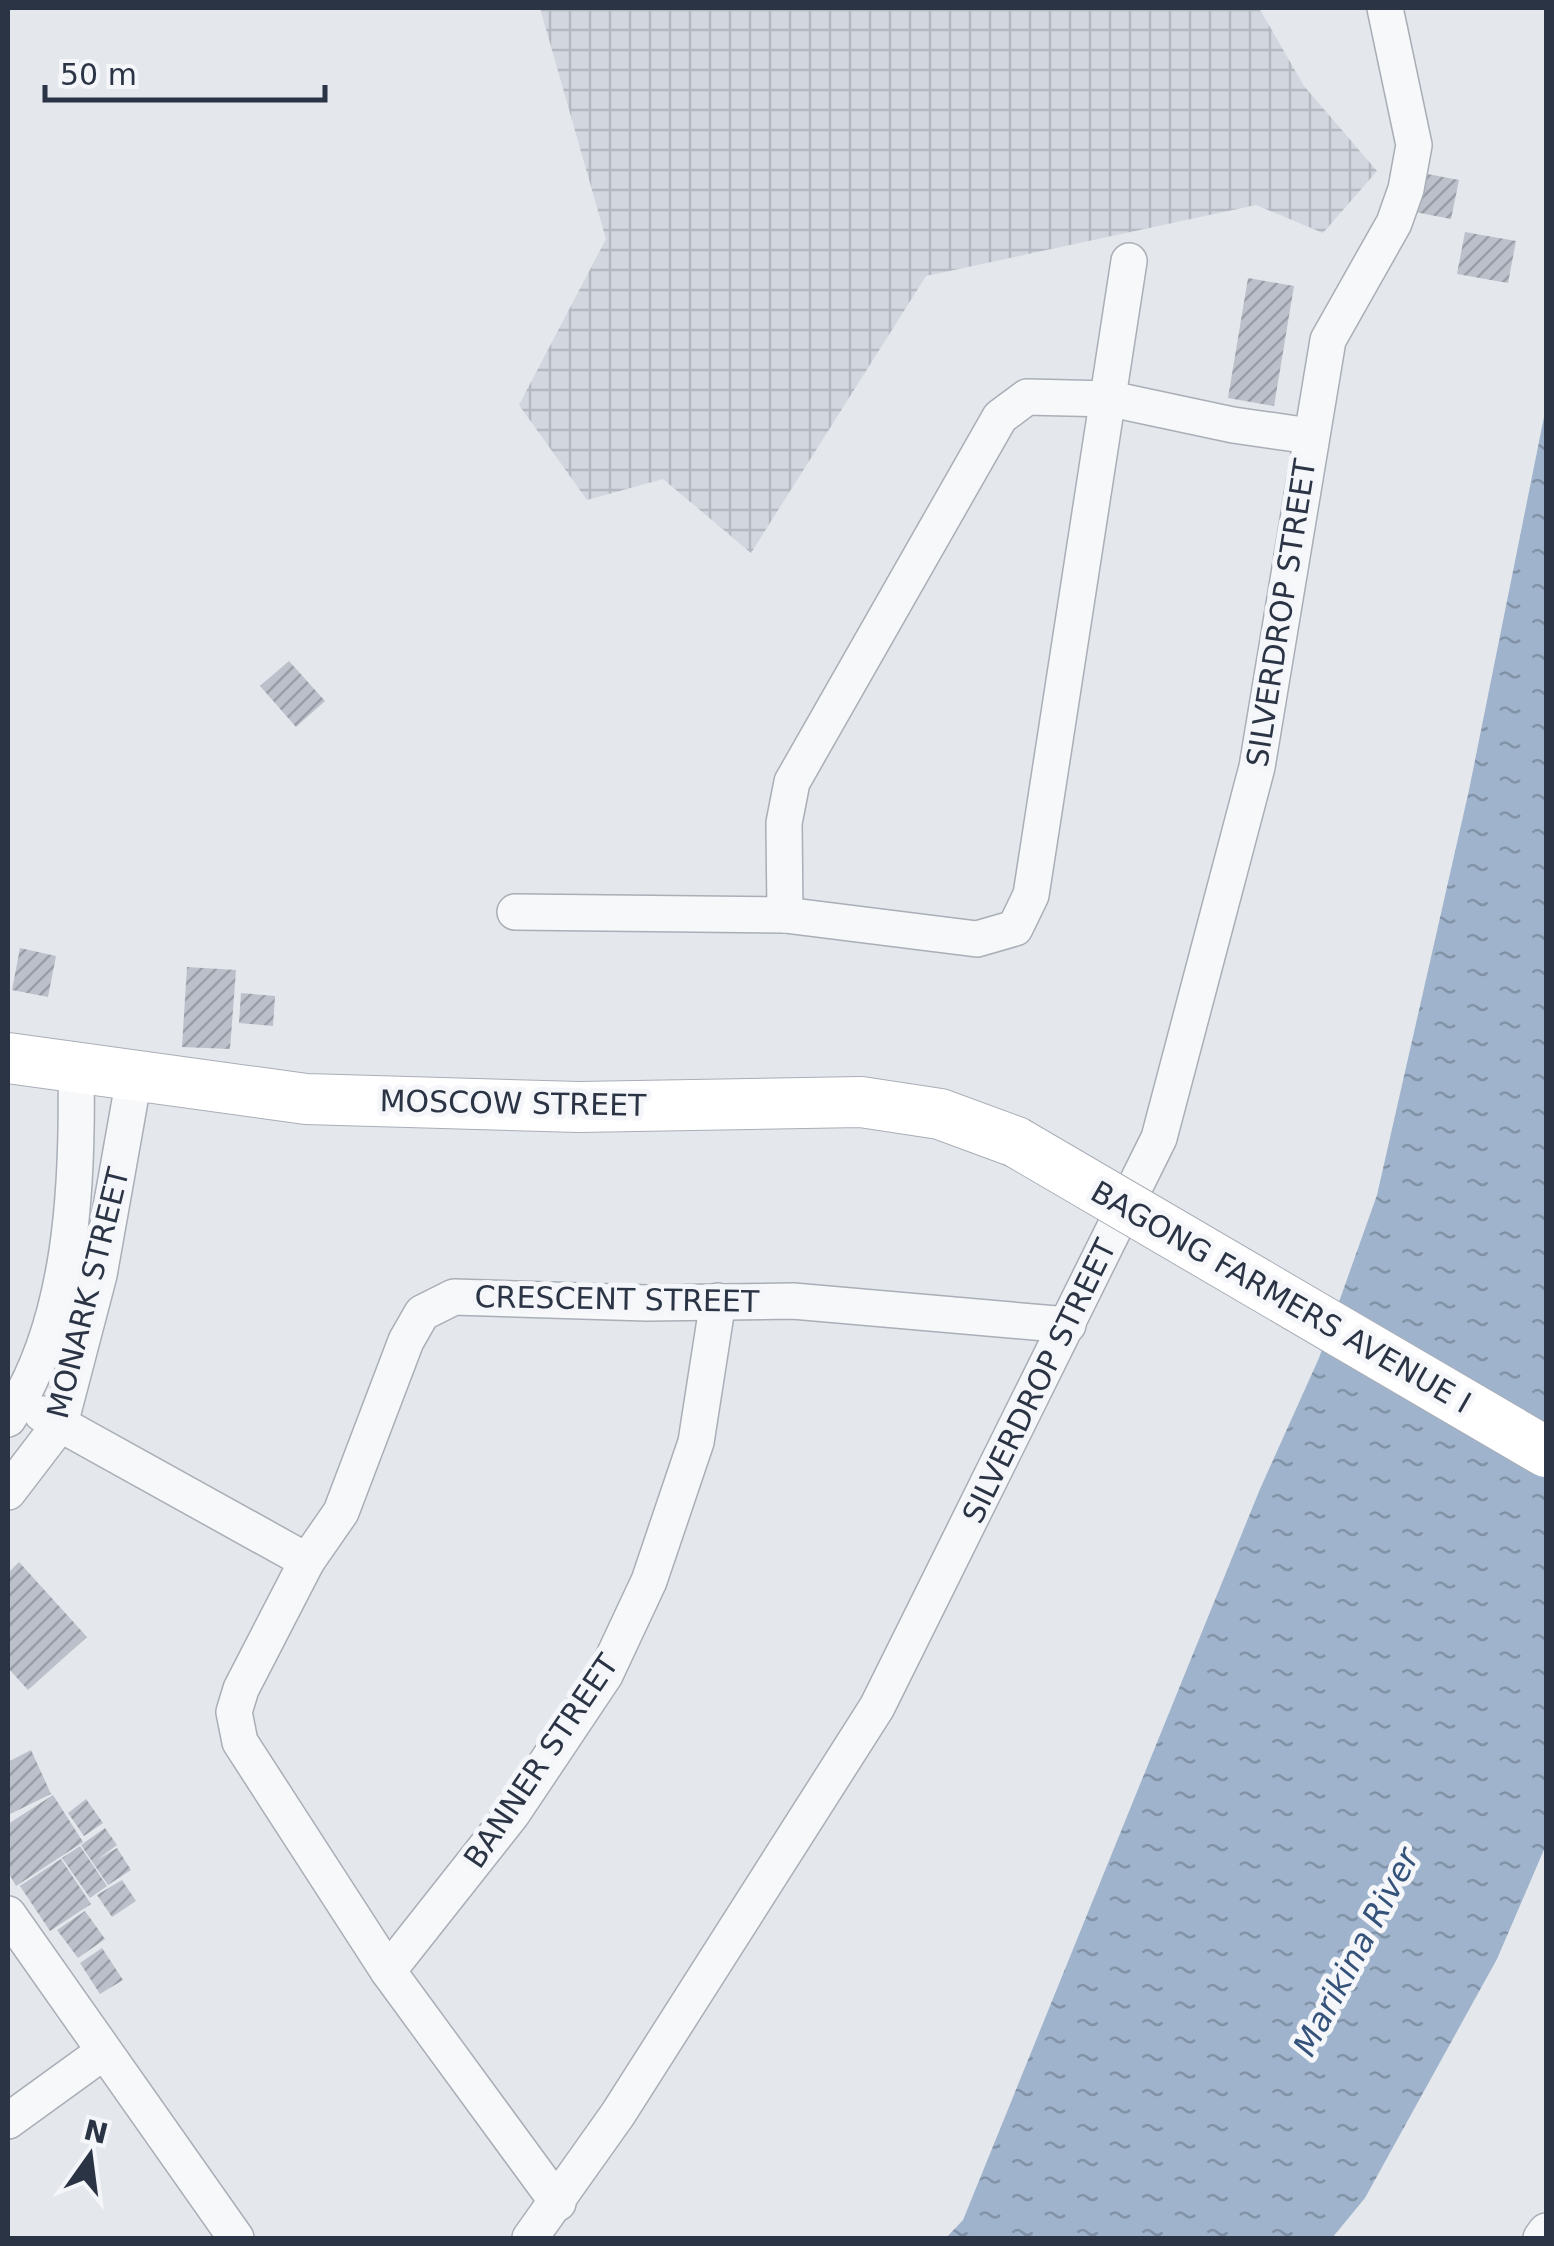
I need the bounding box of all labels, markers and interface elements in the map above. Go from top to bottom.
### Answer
scale bar [45,40,325,102]
text: 50 m [60,57,137,92]
street label: SILVERDROP STREET [1239,456,1323,769]
street label: MOSCOW STREET [379,1083,647,1123]
street label: MONARK STREET [40,1163,136,1422]
street label: BAGONG FARMERS AVENUE I [1085,1174,1477,1420]
street label: SILVERDROP STREET [955,1233,1123,1529]
street label: CRESCENT STREET [474,1279,760,1319]
street label: BANNER STREET [457,1647,626,1874]
water label: Marikina River [1285,1840,1428,2062]
north arrow [40,2106,140,2206]
text: N [81,2113,111,2151]

